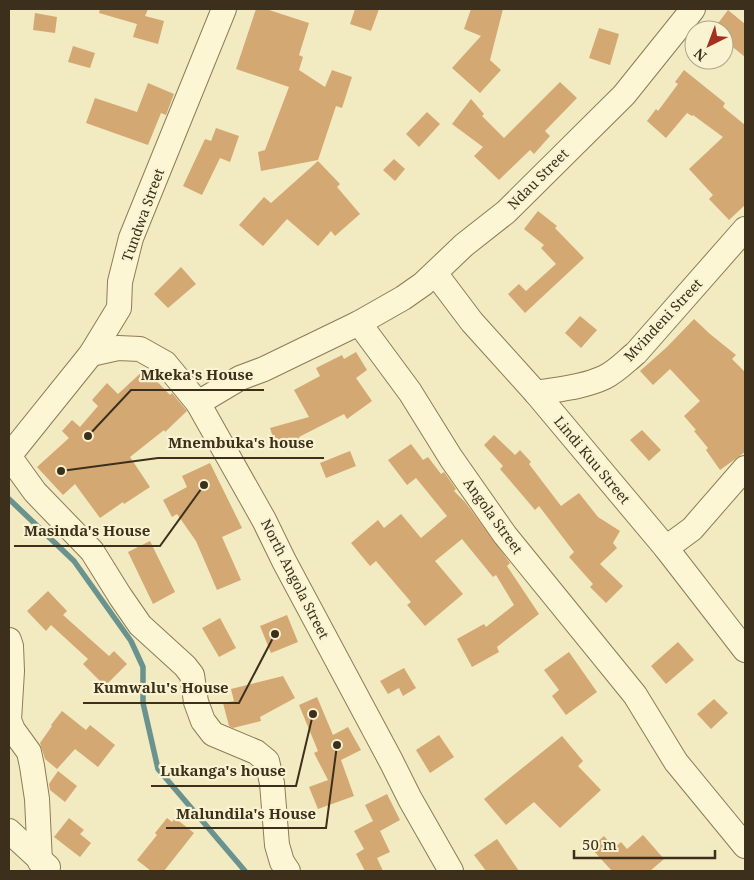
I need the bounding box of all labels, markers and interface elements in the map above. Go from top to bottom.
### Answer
north arrow [684,20,734,70]
text: N [690,44,710,66]
street label: Ndau Street [503,144,572,213]
street label: Tundwa Street [117,166,168,264]
street label: Mvindeni Street [619,274,706,365]
callout: Mkeka's House [131,360,264,390]
text: Mkeka's House [141,364,253,384]
street label: Lindi Kuu Street [550,412,635,508]
callout: Mnembuka's house [158,428,324,458]
text: Mnembuka's house [168,432,314,452]
street label: Angola Street [459,474,527,558]
callout: Masinda's House [14,516,160,546]
street label: North Angola Street [257,516,334,642]
text: Masinda's House [24,520,150,540]
callout: Kumwalu's House [83,673,239,703]
text: Kumwalu's House [93,677,229,697]
callout: Lukanga's house [151,756,296,786]
text: Lukanga's house [160,760,286,780]
callout: Malundila's House [166,798,326,828]
text: Malundila's House [176,803,316,823]
scale bar [574,828,715,860]
text: 50 m [582,834,617,854]

